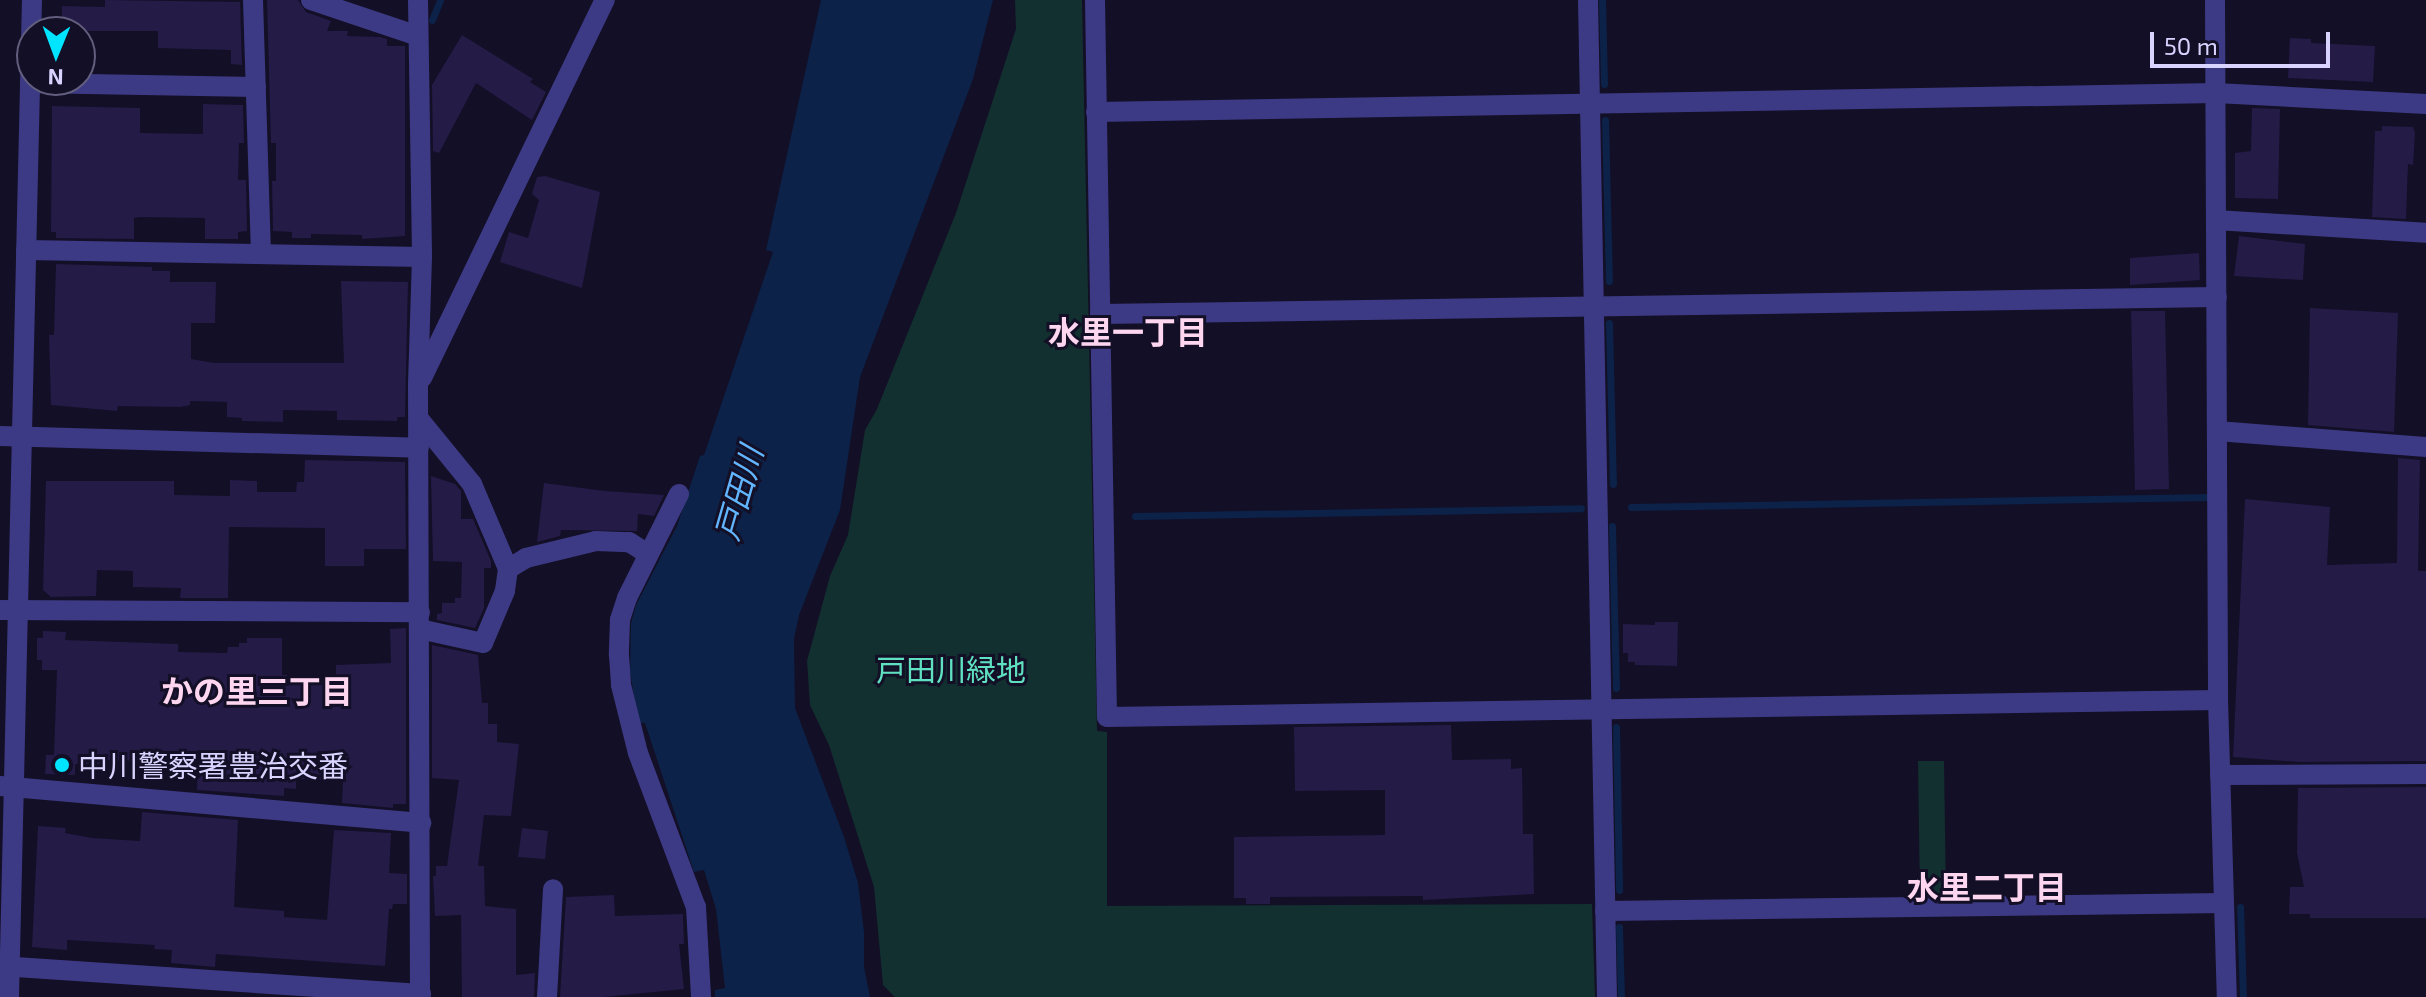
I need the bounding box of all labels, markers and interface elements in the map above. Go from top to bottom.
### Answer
north arrow [16,16,96,96]
scale bar [2154,16,2334,66]
text: 50 m [2164,31,2218,60]
text: N [47,65,64,91]
district label: 水里一丁目 [1048,312,1208,350]
water label: 戸田川 [706,442,770,544]
park label: 戸田川緑地 [876,651,1026,687]
district label: かの里三丁目 [161,671,353,709]
place label: 中川警察署豊治交番 [78,747,348,783]
marker: 中川警察署豊治交番 [53,756,71,774]
district label: 水里二丁目 [1907,867,2067,905]

